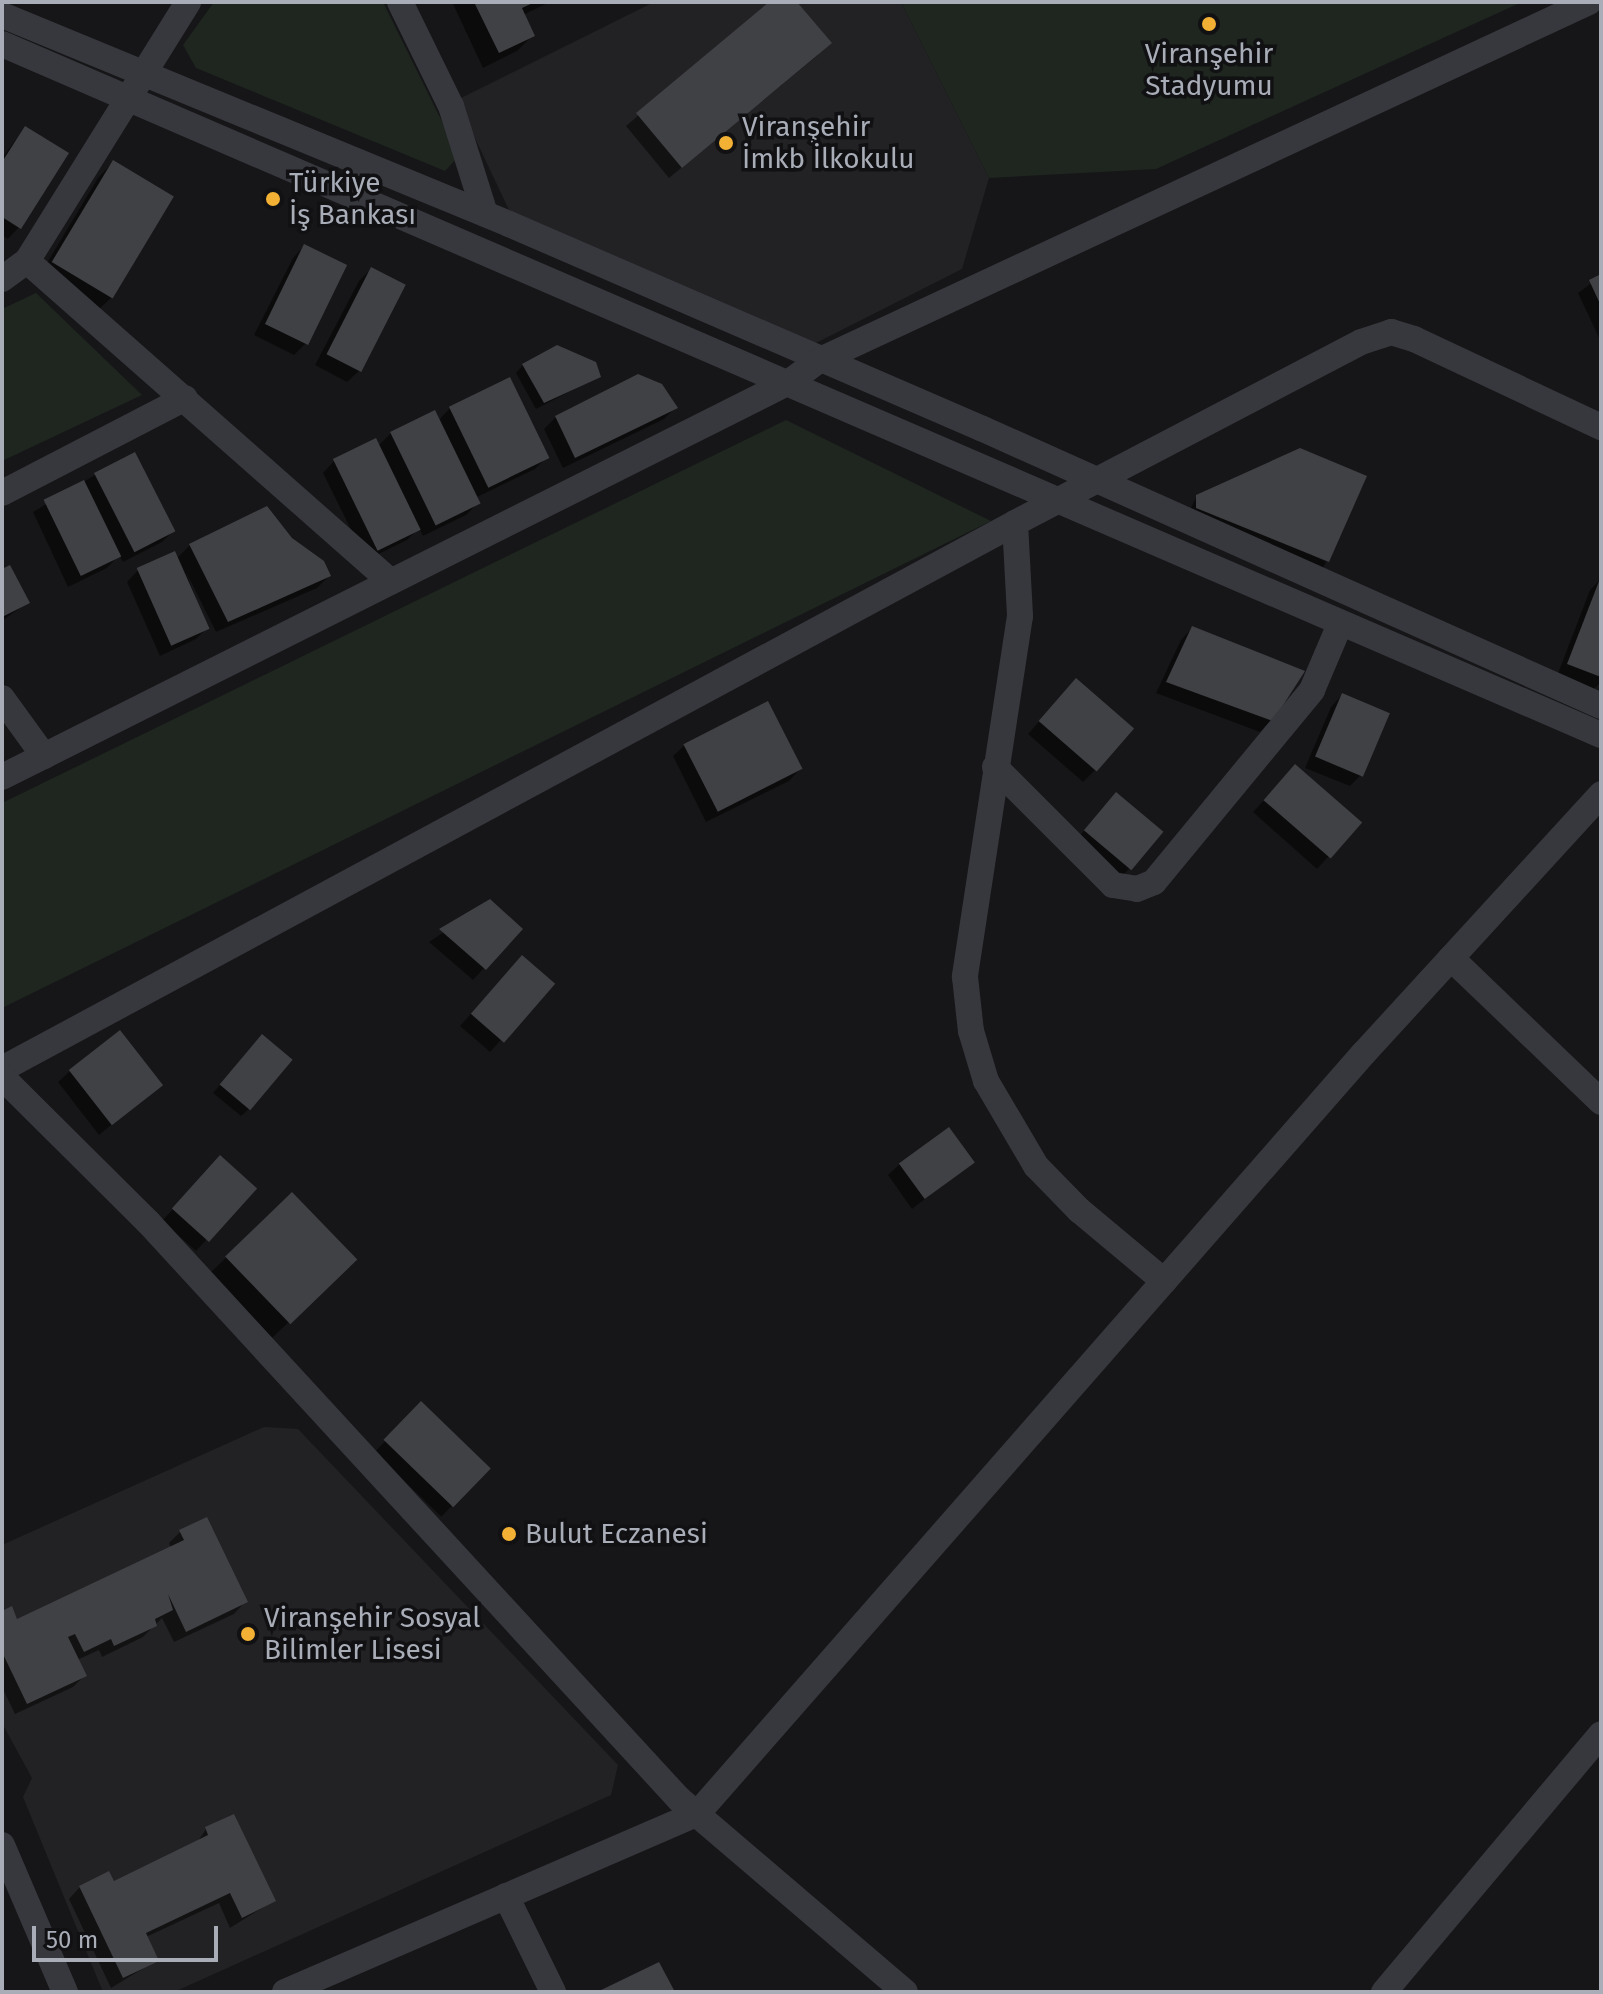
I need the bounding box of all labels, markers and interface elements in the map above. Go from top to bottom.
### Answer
marker: Viranşehir Stadyumu [1200,15,1218,33]
place label: Viranşehir Stadyumu [1145,37,1273,103]
place label: Viranşehir İmkb İlkokulu [742,110,914,176]
marker: Viranşehir İmkb İlkokulu [717,134,735,152]
place label: Türkiye İş Bankası [289,166,416,232]
marker: Türkiye İş Bankası [264,190,282,208]
place label: Bulut Eczanesi [525,1517,708,1551]
marker: Bulut Eczanesi [500,1525,518,1543]
place label: Viranşehir Sosyal Bilimler Lisesi [264,1601,480,1667]
marker: Viranşehir Sosyal Bilimler Lisesi [239,1625,257,1643]
scale bar [36,1910,222,1960]
text: 50 m [46,1926,98,1954]

